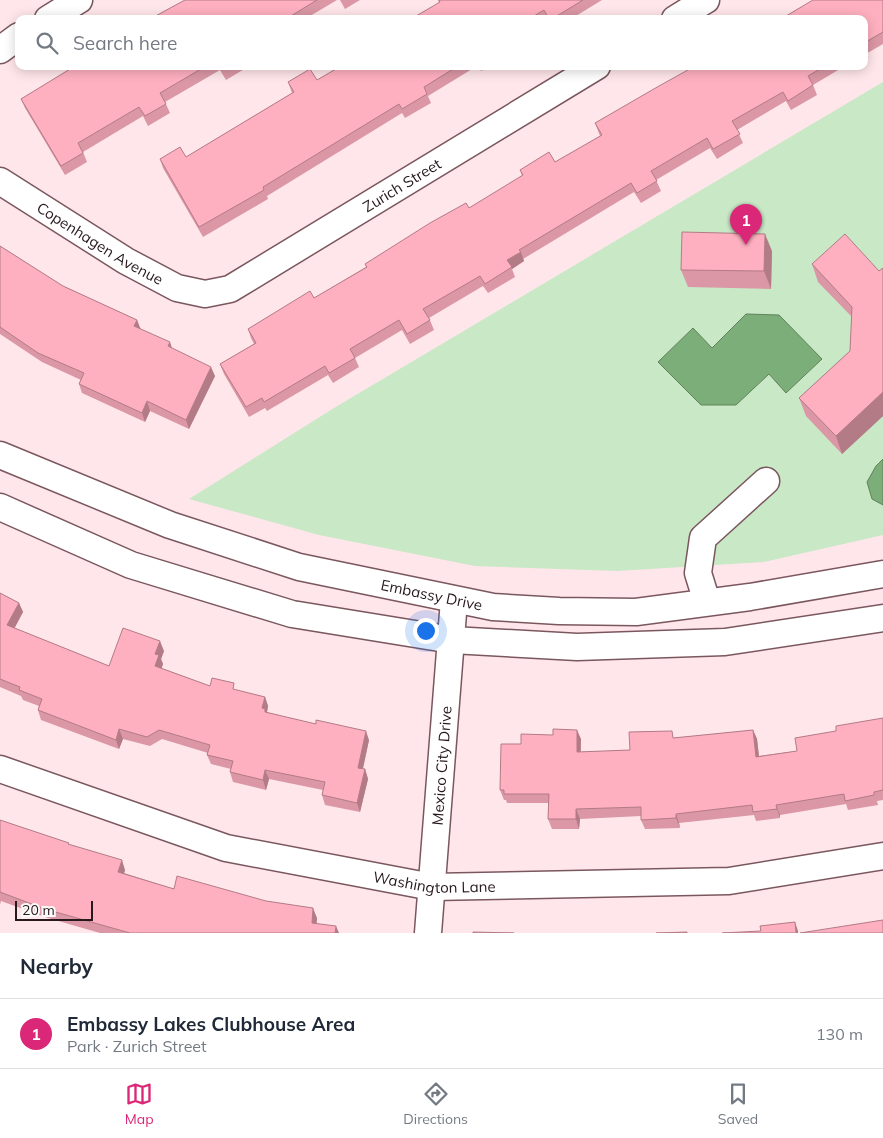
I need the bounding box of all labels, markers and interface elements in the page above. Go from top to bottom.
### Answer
search box [15,15,868,70]
icon: search [33,29,61,57]
text: Search here [73,31,177,55]
street label: Zurich Street [359,154,444,216]
street label: Copenhagen Avenue [34,198,167,289]
pin: 1 [730,204,762,245]
street label: Embassy Drive [379,575,484,614]
your location [413,618,439,644]
street label: Mexico City Drive [427,705,455,826]
street label: Washington Lane [372,867,496,897]
scale bar [15,898,92,921]
text: 20 m [22,901,55,919]
text: Nearby [20,953,93,979]
text: Embassy Lakes Clubhouse Area [67,1012,355,1036]
text: 1 [31,1024,41,1044]
text: 130 m [816,1024,863,1044]
text: Park · Zurich Street [67,1036,207,1056]
tab: Map [125,1080,154,1128]
tab: Directions [403,1080,468,1128]
tab: Saved [718,1080,758,1128]

